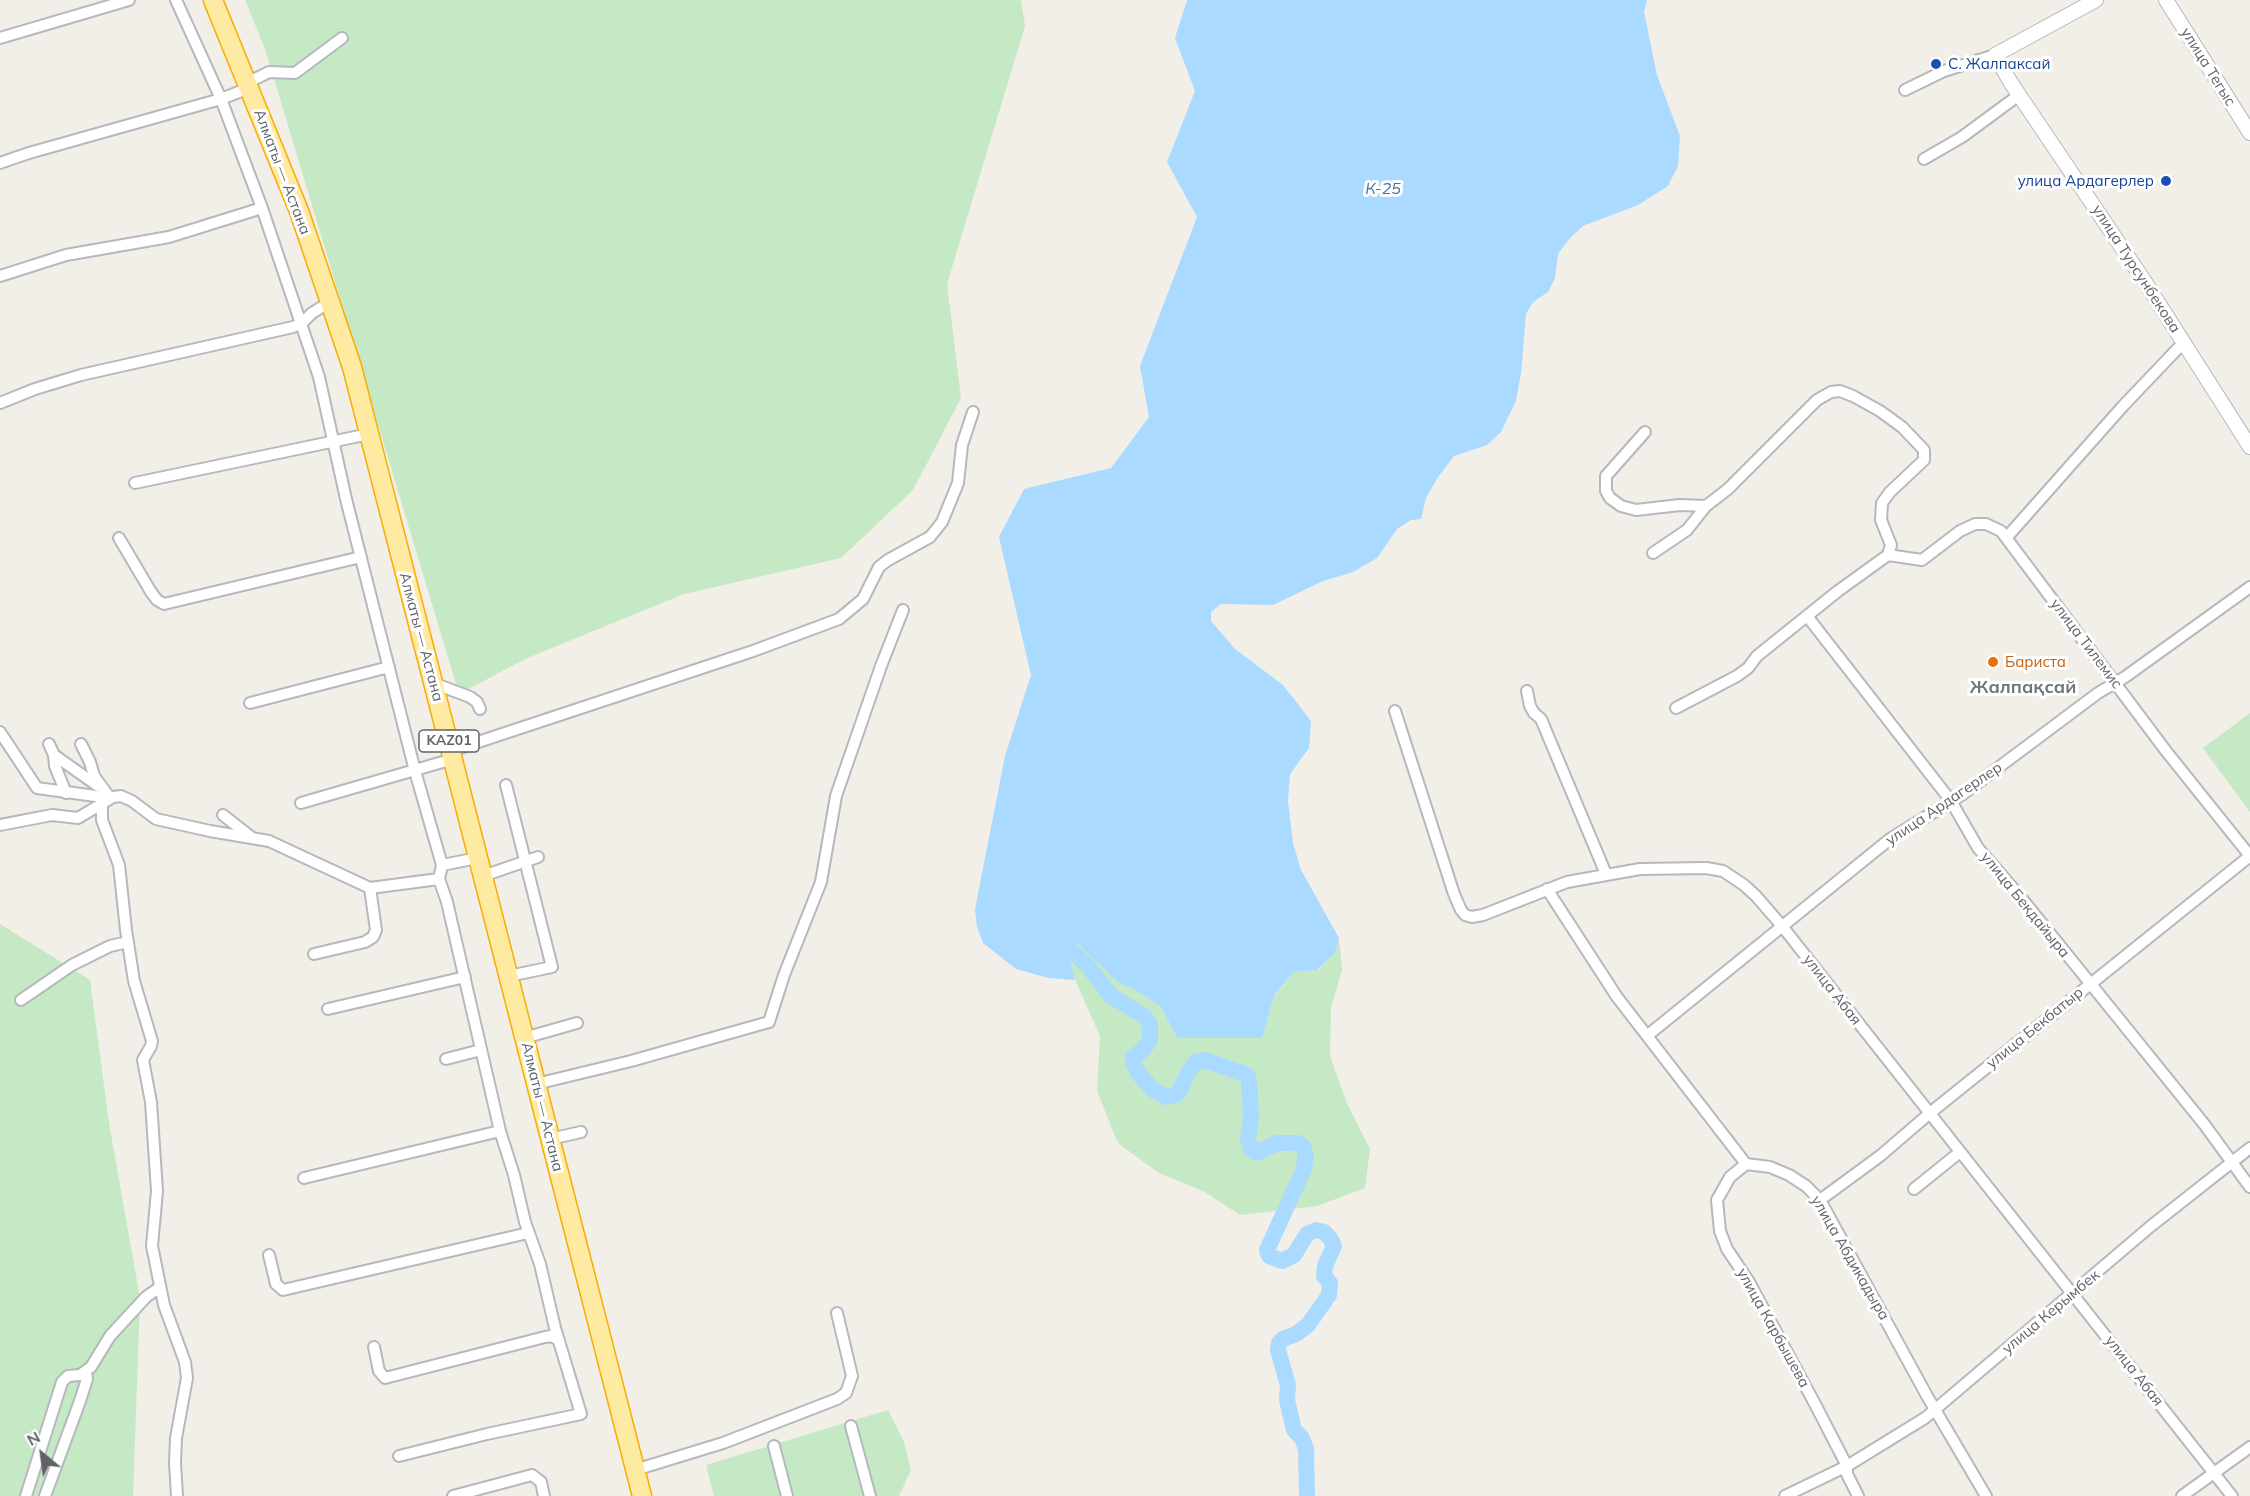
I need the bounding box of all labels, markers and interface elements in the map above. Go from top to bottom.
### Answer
street label: улица Тегыс [2177,24,2239,110]
place label: С. Жалпаксай [1948,55,2050,73]
marker: С. Жалпаксай [1929,57,1943,71]
street label: Алматы — Астана [250,107,314,237]
place label: улица Ардагерлер [2018,172,2154,190]
marker: улица Ардагерлер [2159,174,2173,188]
water label: К-25 [1365,179,1401,199]
street label: улица Турсунбекова [2088,202,2184,336]
street label: Алматы — Астана [395,571,447,703]
street label: улица Тилемис [2046,595,2126,693]
place label: Бариста [2005,653,2066,671]
marker: Бариста [1986,655,2000,669]
district label: Жалпақсай [1970,677,2076,699]
road number: KАZ01 [419,730,479,752]
street label: улица Ардагерлер [1882,758,2006,850]
street label: улица Бекдайыра [1977,849,2073,961]
street label: улица Абая [1799,951,1865,1029]
street label: улица Бекбатыр [1983,984,2087,1072]
street label: Алматы — Астана [517,1040,567,1174]
street label: улица Абдикадыра [1807,1192,1893,1324]
street label: улица Карбышева [1733,1265,1813,1391]
street label: улица Керымбек [1999,1266,2103,1358]
street label: улица Абая [2101,1332,2167,1410]
north arrow [12,1424,72,1484]
text: N [23,1427,43,1450]

